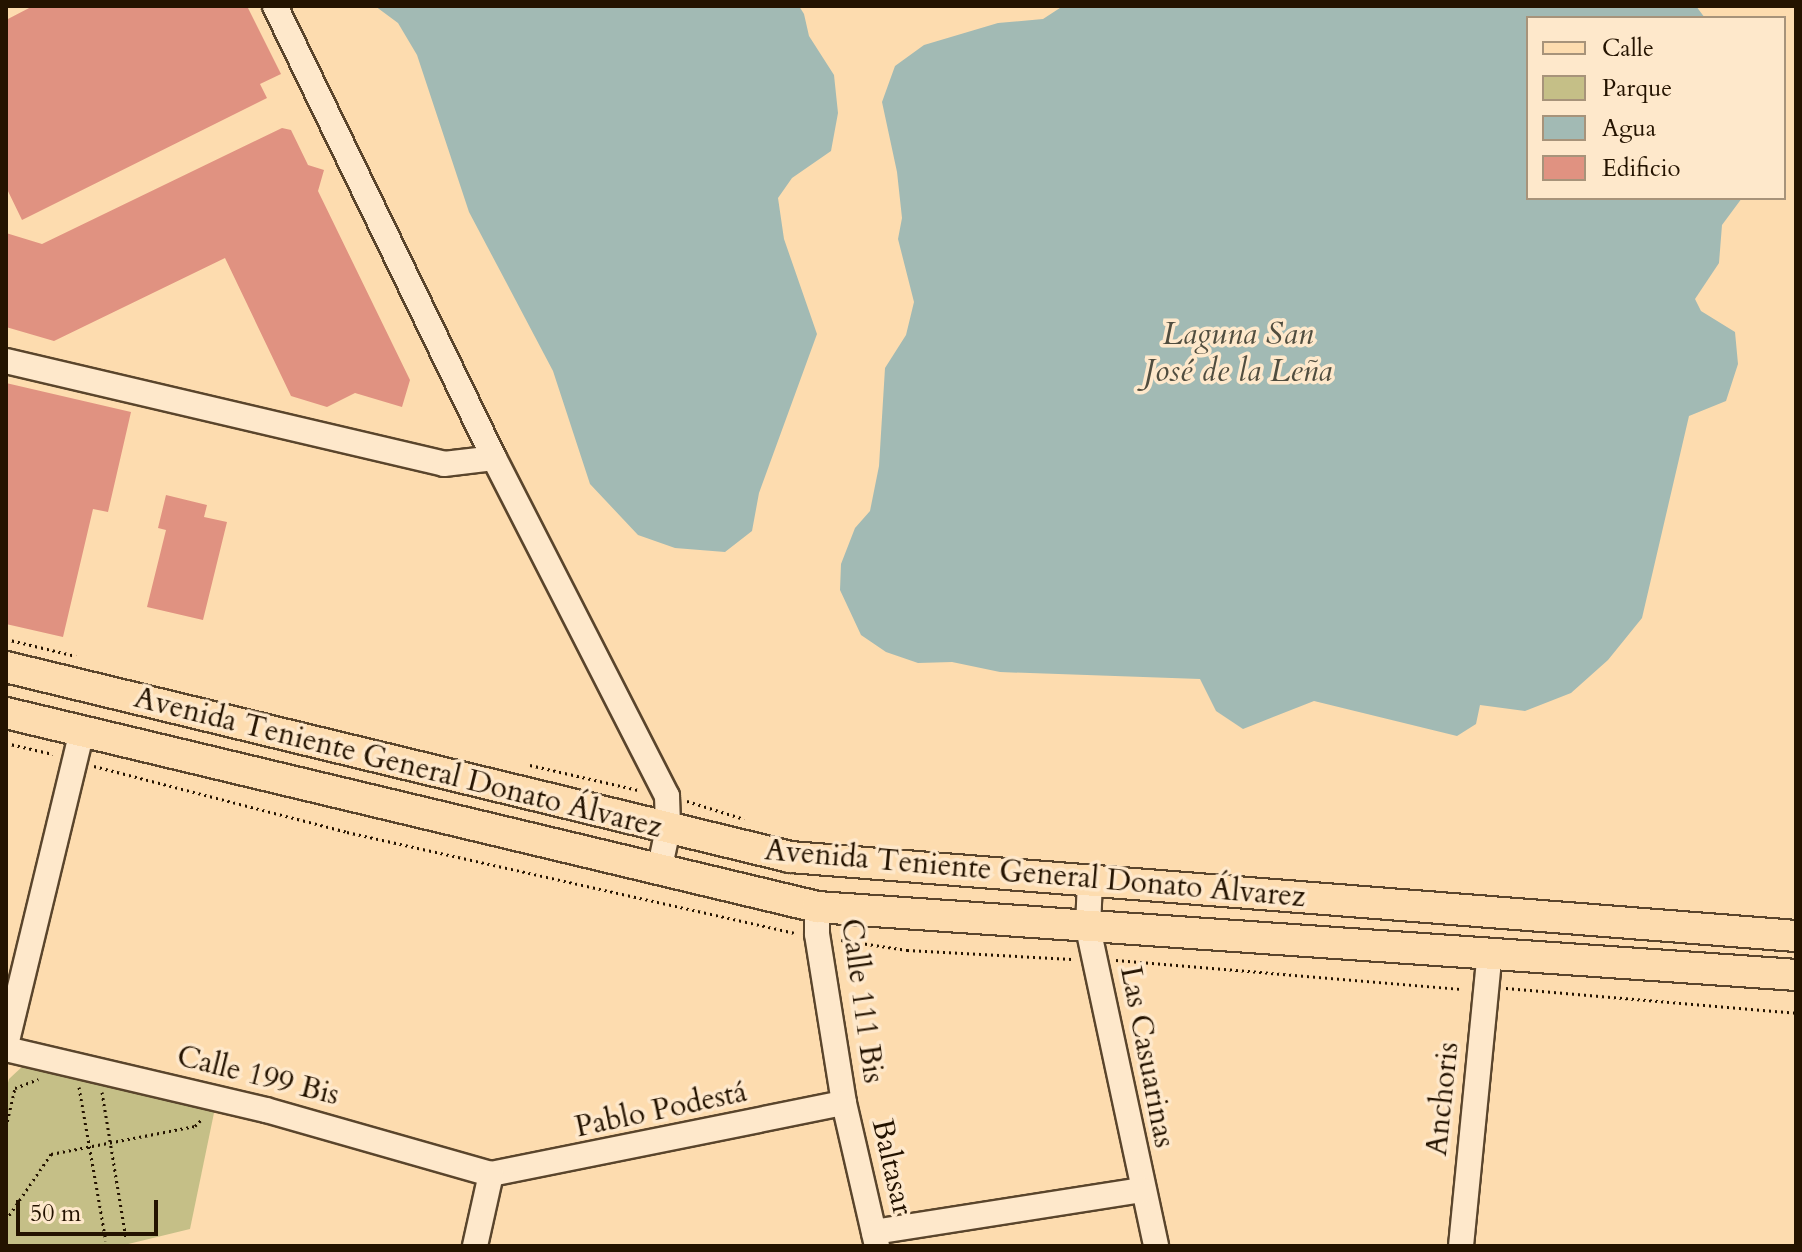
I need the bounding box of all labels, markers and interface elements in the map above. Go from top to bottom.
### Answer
legend [1526,16,1786,200]
text: Calle [1602,32,1654,65]
text: Parque [1602,72,1672,105]
text: Agua [1602,112,1656,145]
text: Edificio [1602,152,1681,185]
water label: Laguna San José de la Leña [1144,316,1332,391]
street label: Avenida Teniente General Donato Álvarez [130,680,666,846]
street label: Avenida Teniente General Donato Álvarez [763,832,1307,916]
street label: Calle 111 Bis [833,916,891,1086]
street label: Las Casuarinas [1112,963,1182,1151]
street label: Calle 199 Bis [173,1038,343,1114]
street label: Anchoris [1419,1040,1467,1158]
street label: Pablo Podestá [572,1074,750,1146]
street label: Baltasar [864,1116,920,1218]
scale bar [20,1184,162,1234]
text: 50 m [30,1197,81,1230]

